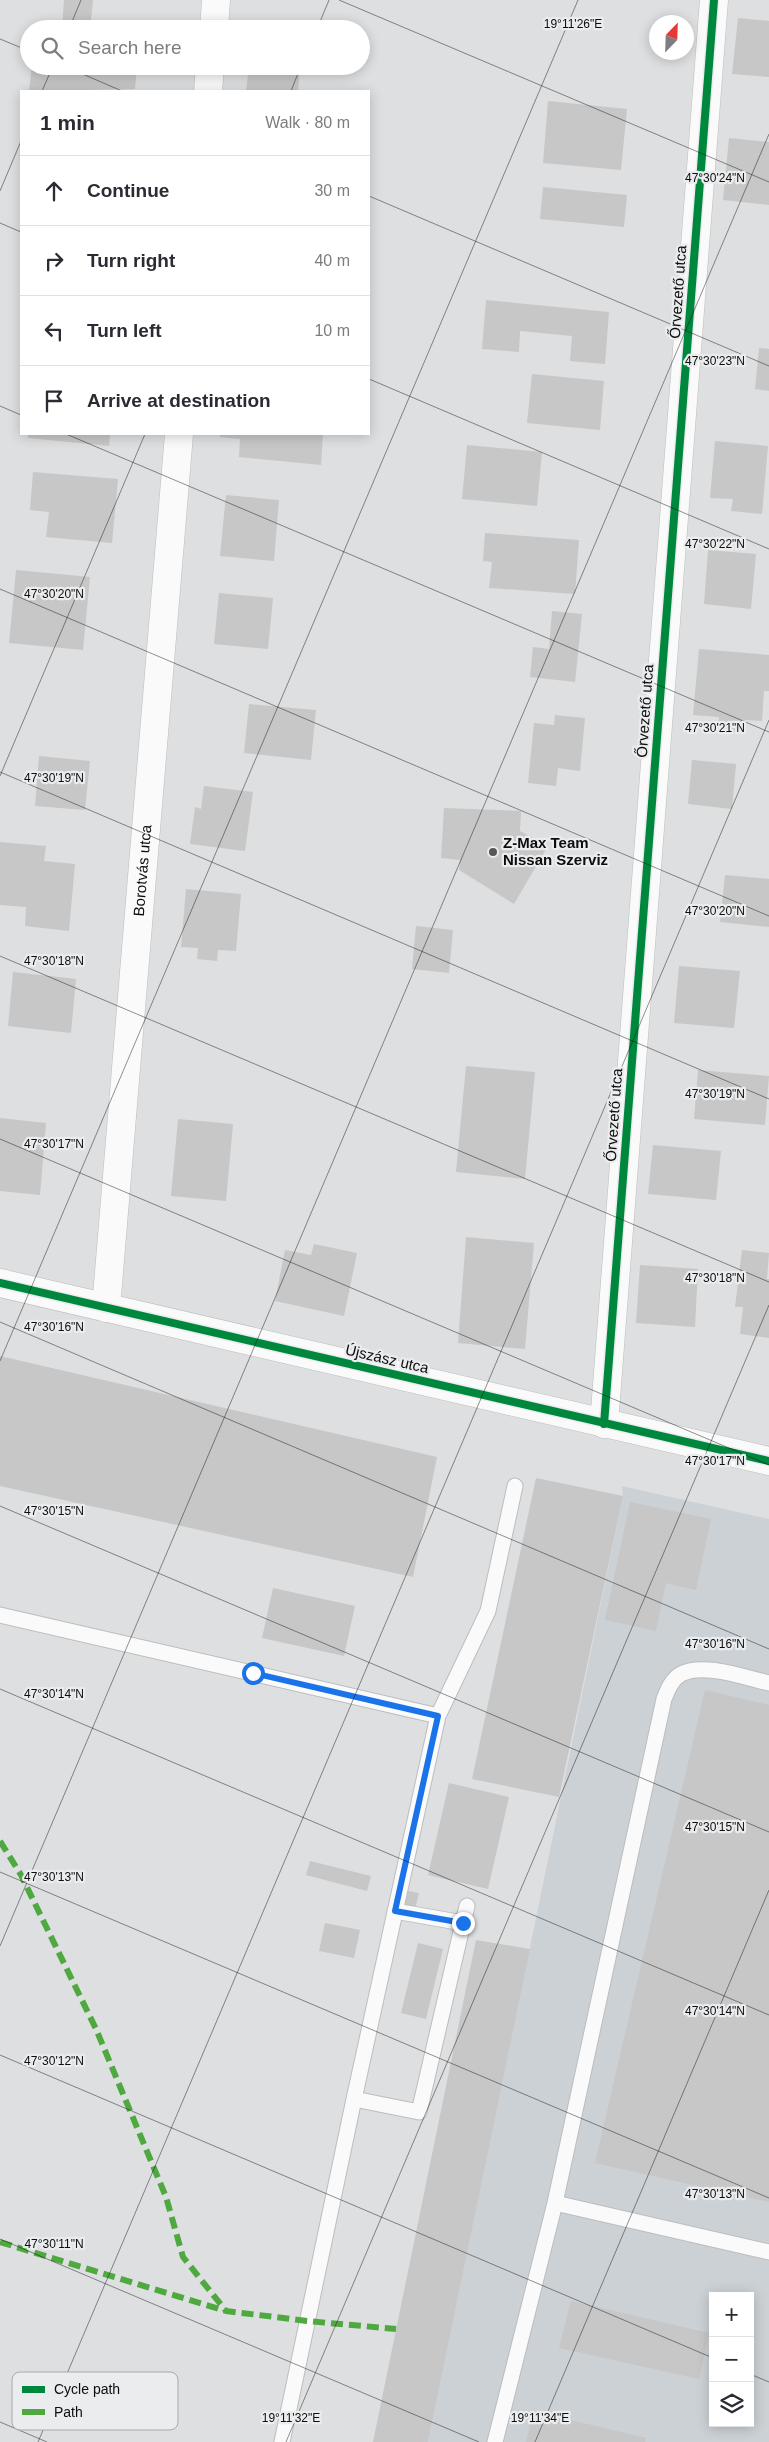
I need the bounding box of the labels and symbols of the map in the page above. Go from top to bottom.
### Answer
north arrow [649,15,694,60]
text: 19°11'26"E [544,17,602,31]
text: 47°30'24"N [685,171,745,185]
street label: Őrvezető utca [666,244,689,339]
text: 47°30'23"N [685,354,745,368]
text: 47°30'22"N [685,537,745,551]
text: 47°30'20"N [24,587,84,601]
street label: Őrvezető utca [633,663,656,758]
text: 47°30'21"N [685,721,745,735]
text: 47°30'19"N [24,771,84,785]
street label: Borotvás utca [130,823,154,917]
place label: Z-Max Team Nissan Szerviz [503,834,608,868]
marker: Z-Max Team Nissan Szerviz [487,846,499,858]
text: 47°30'20"N [685,904,745,918]
text: 47°30'18"N [24,954,84,968]
street label: Őrvezető utca [602,1067,625,1162]
text: 47°30'19"N [685,1087,745,1101]
text: 47°30'17"N [24,1137,84,1151]
text: 47°30'18"N [685,1271,745,1285]
text: 47°30'16"N [24,1320,84,1334]
street label: Újszász utca [344,1341,431,1377]
text: 47°30'17"N [685,1454,745,1468]
text: 47°30'15"N [24,1504,84,1518]
text: 47°30'16"N [685,1637,745,1651]
route start [242,1662,265,1685]
text: 47°30'14"N [24,1687,84,1701]
text: 47°30'15"N [685,1820,745,1834]
text: 47°30'13"N [24,1870,84,1884]
route end [452,1912,475,1935]
text: 47°30'14"N [685,2004,745,2018]
text: 47°30'12"N [24,2054,84,2068]
text: 47°30'13"N [685,2187,745,2201]
text: 47°30'11"N [24,2237,84,2251]
legend [12,2372,178,2430]
text: Cycle path [54,2381,120,2397]
text: Path [54,2404,83,2420]
text: 19°11'32"E [262,2411,320,2425]
text: 19°11'34"E [511,2411,569,2425]

